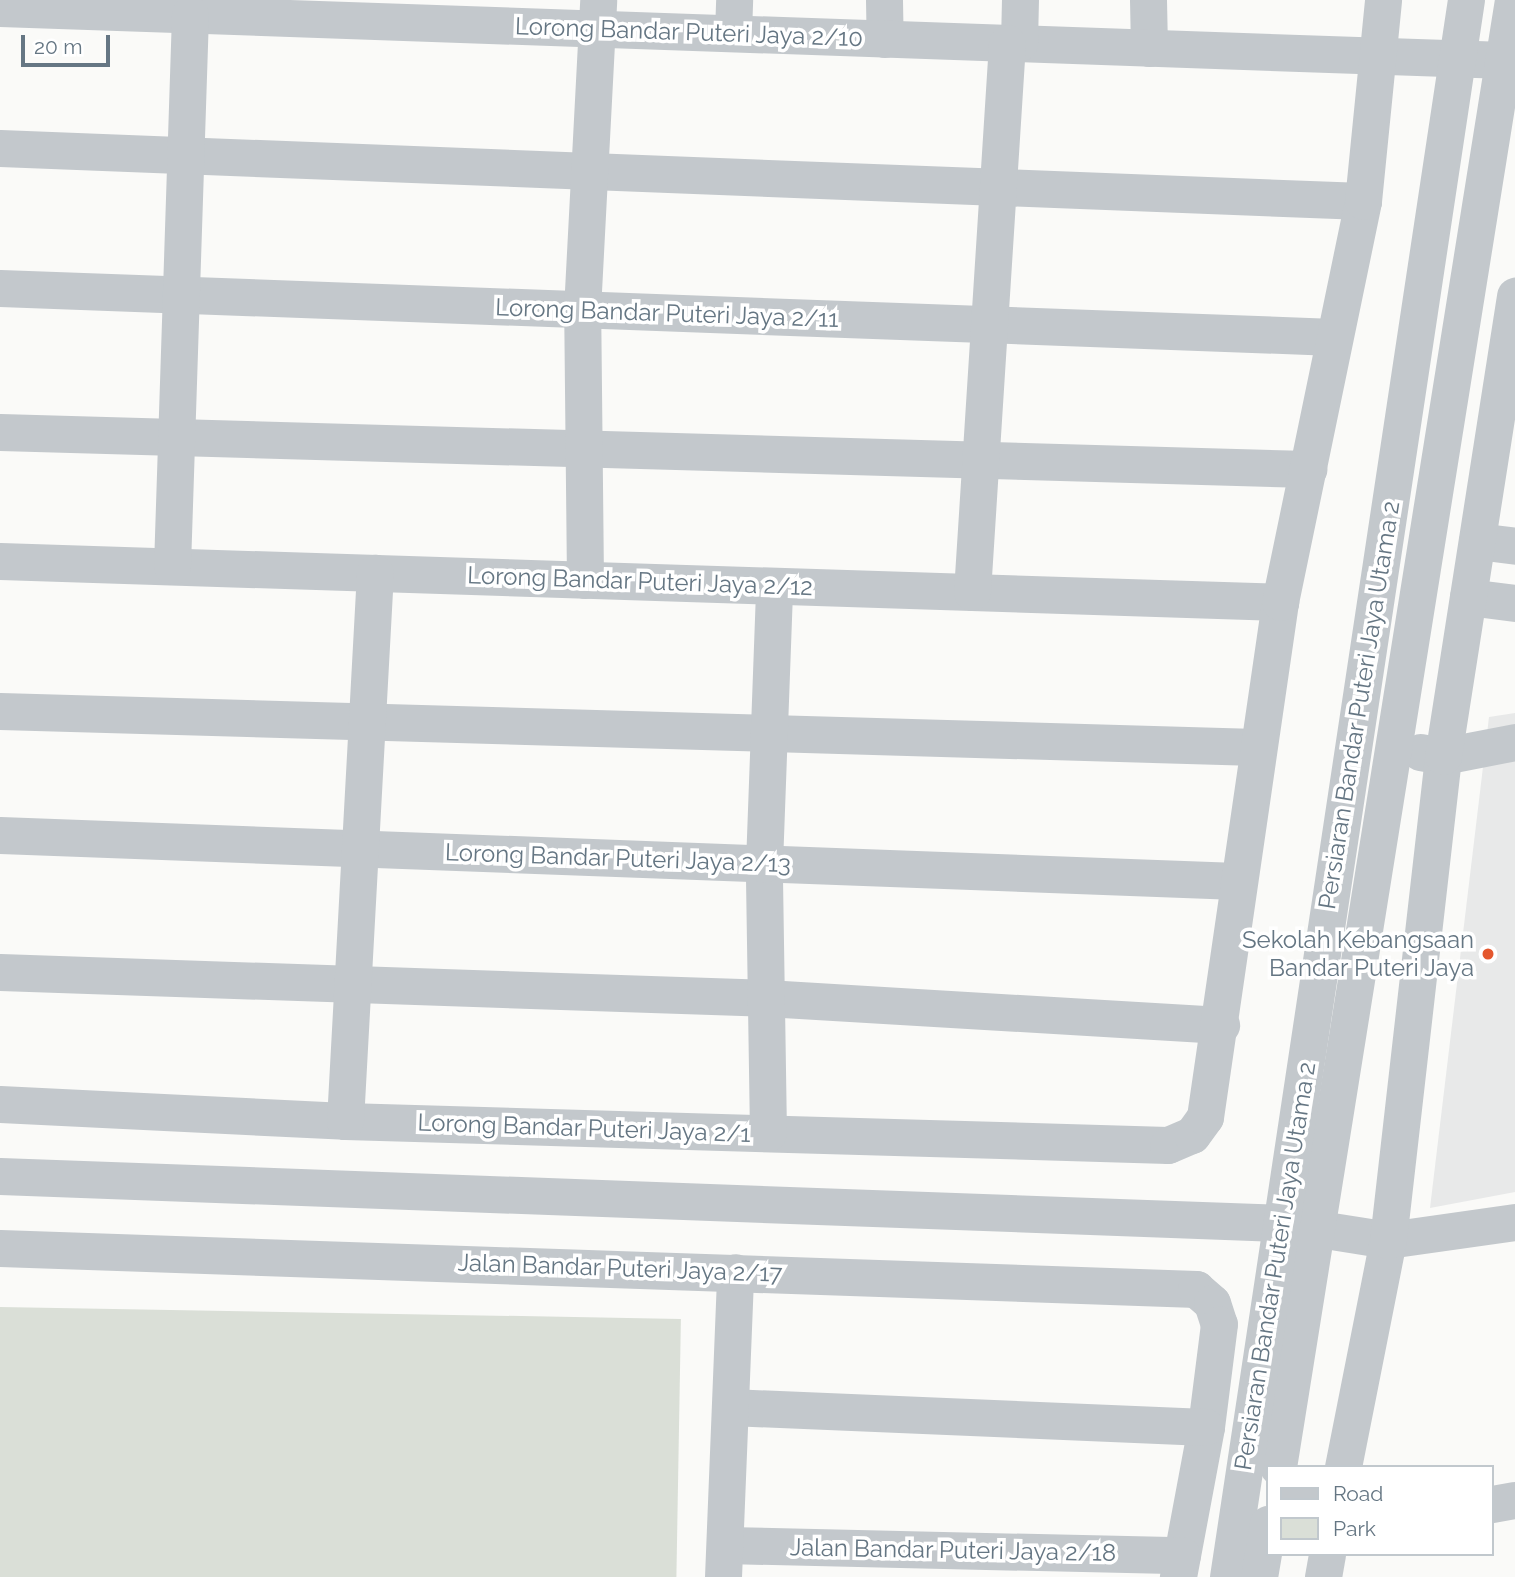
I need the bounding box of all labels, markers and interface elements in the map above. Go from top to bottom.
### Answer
street label: Lorong Bandar Puteri Jaya 2/10 [514,12,864,52]
scale bar [24,21,114,65]
text: 20 m [34,34,82,59]
street label: Lorong Bandar Puteri Jaya 2/11 [494,293,840,333]
street label: Persiaran Bandar Puteri Jaya Utama 2 [1312,498,1406,912]
street label: Lorong Bandar Puteri Jaya 2/12 [466,561,814,601]
street label: Lorong Bandar Puteri Jaya 2/13 [444,838,792,878]
place label: Sekolah Kebangsaan Bandar Puteri Jaya [1242,926,1474,982]
marker: Sekolah Kebangsaan Bandar Puteri Jaya [1480,946,1496,962]
street label: Persiaran Bandar Puteri Jaya Utama 2 [1228,1059,1322,1473]
street label: Lorong Bandar Puteri Jaya 2/1 [416,1108,752,1148]
street label: Jalan Bandar Puteri Jaya 2/17 [457,1248,783,1288]
legend [1266,1465,1494,1556]
text: Road [1333,1481,1383,1506]
text: Park [1333,1516,1376,1541]
street label: Jalan Bandar Puteri Jaya 2/18 [789,1533,1117,1567]

